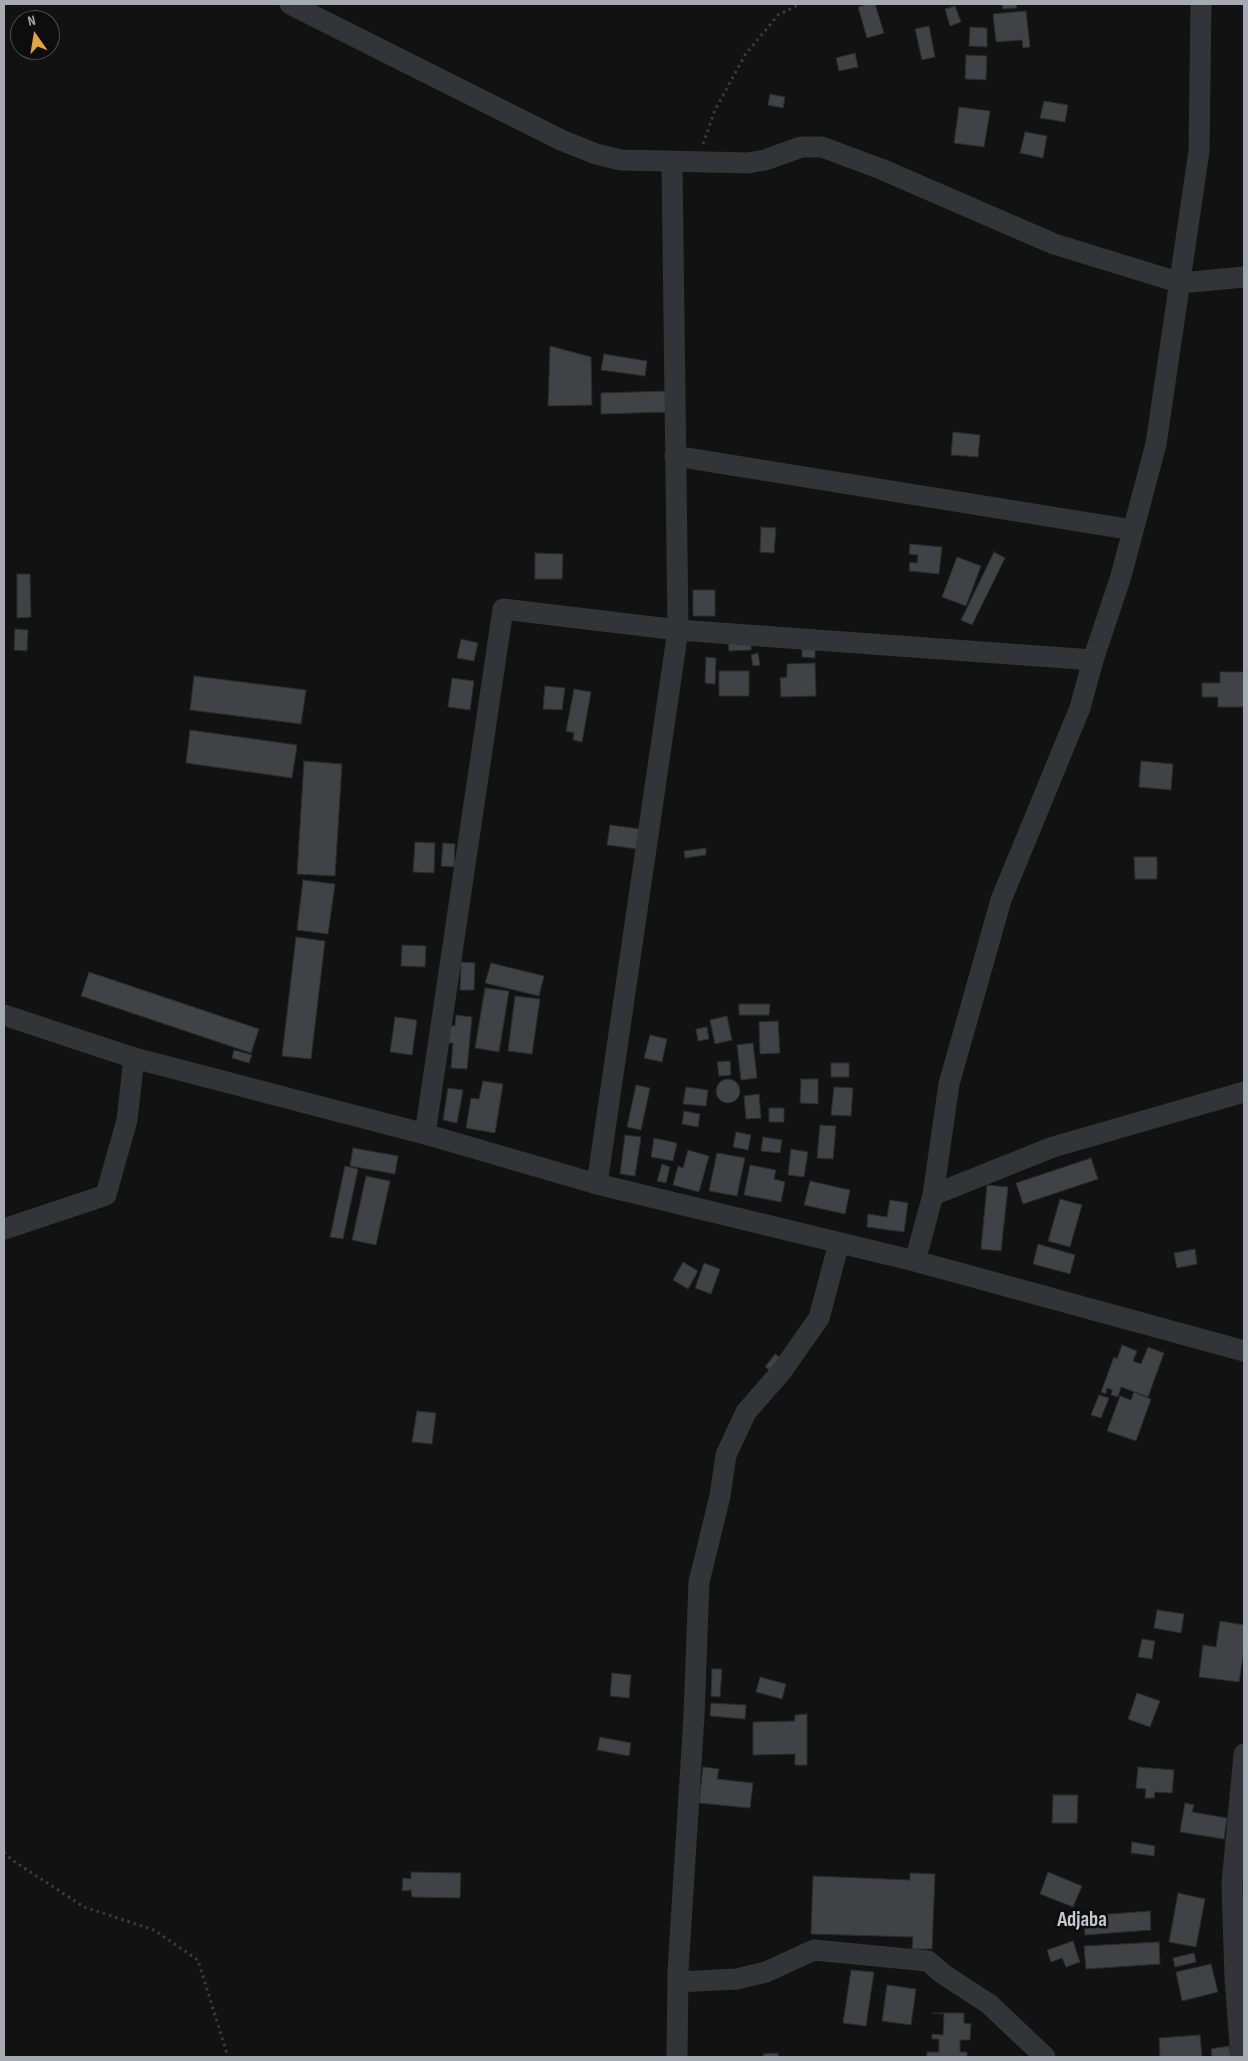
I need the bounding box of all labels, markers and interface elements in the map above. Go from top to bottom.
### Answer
north arrow [10,10,60,60]
text: N [26,12,37,30]
district label: Adjaba [1057,1908,1107,1934]

